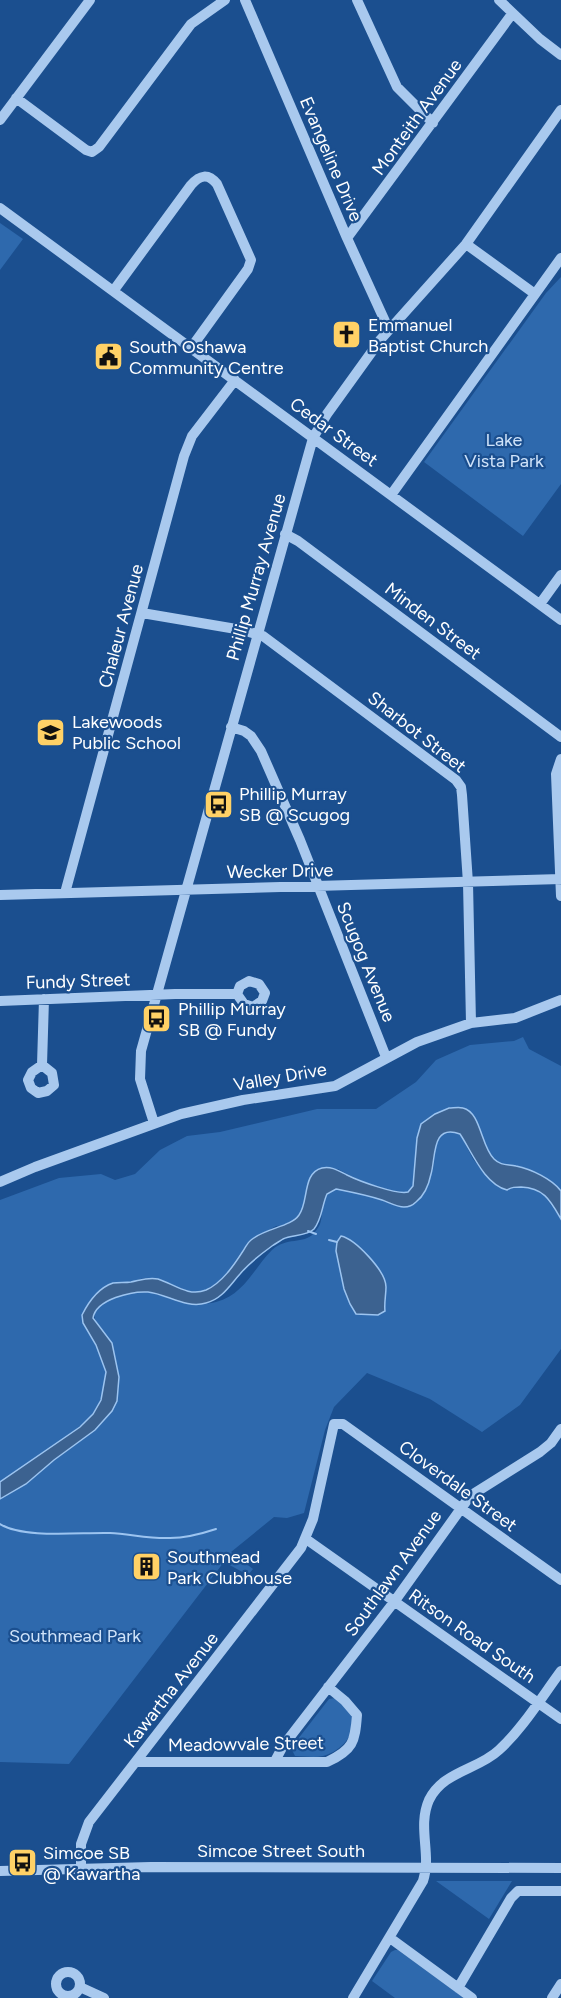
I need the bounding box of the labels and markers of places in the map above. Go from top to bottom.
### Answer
place label: Emmanuel Baptist Church [368,314,488,357]
church icon: Emmanuel Baptist Church [331,319,363,351]
place label: South Oshawa Community Centre [129,336,284,379]
public building icon: South Oshawa Community Centre [92,341,124,373]
place label: Lakewoods Public School [72,711,181,754]
school or university icon: Lakewoods Public School [35,716,67,748]
place label: Phillip Murray SB @ Scugog [239,783,350,826]
bus stop icon: Phillip Murray SB @ Scugog [202,788,234,820]
place label: Phillip Murray SB @ Fundy [178,998,286,1041]
bus stop icon: Phillip Murray SB @ Fundy [141,1003,173,1035]
place label: Southmead Park Clubhouse [167,1546,292,1589]
building icon: Southmead Park Clubhouse [130,1551,162,1583]
place label: Simcoe SB @ Kawartha [43,1842,140,1885]
bus stop icon: Simcoe SB @ Kawartha [6,1847,38,1879]

